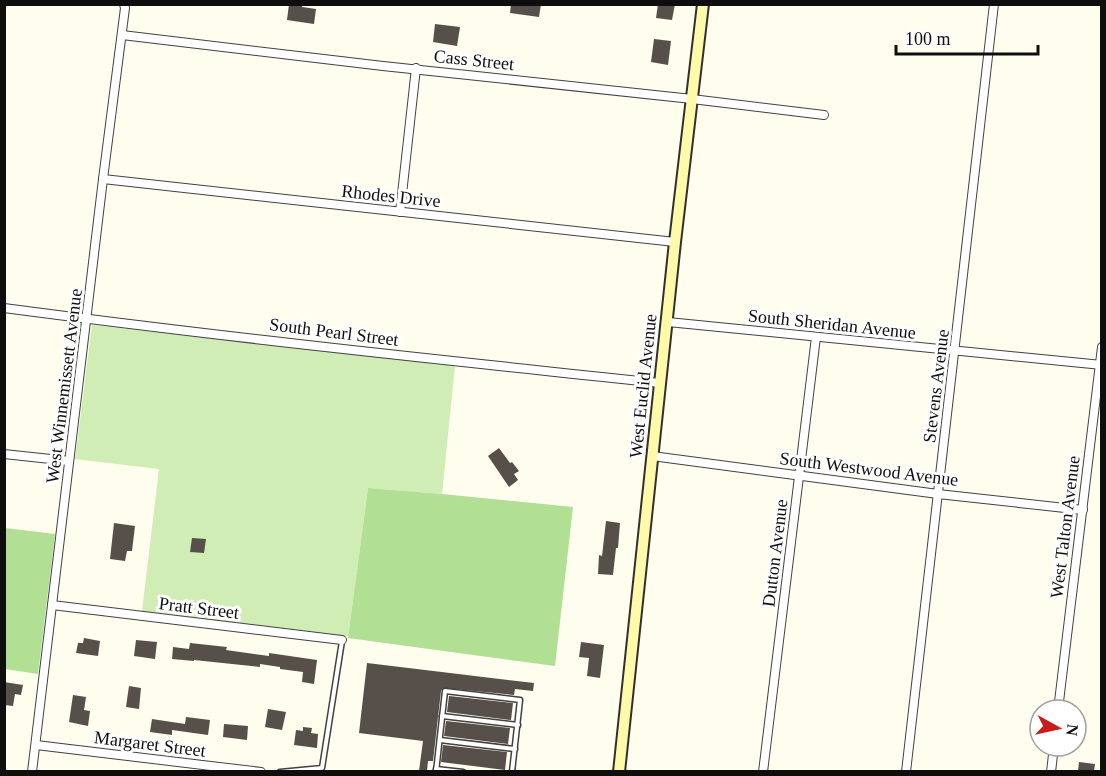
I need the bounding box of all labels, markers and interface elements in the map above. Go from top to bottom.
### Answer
scale bar [896,18,1038,56]
text: 100 m [905,29,951,49]
street label: Cass Street [433,46,515,74]
street label: Rhodes Drive [340,181,442,211]
street label: West Winnemissett Avenue [42,287,86,485]
street label: South Sheridan Avenue [747,305,917,343]
street label: West Euclid Avenue [625,313,661,459]
street label: South Pearl Street [268,314,400,350]
street label: Stevens Avenue [919,328,953,444]
street label: South Westwood Avenue [779,448,959,490]
street label: West Talton Avenue [1046,455,1084,599]
street label: Dutton Avenue [758,498,792,608]
street label: Pratt Street [158,593,240,623]
north arrow [1028,698,1088,758]
text: N [1063,723,1082,737]
street label: Margaret Street [93,727,207,761]

